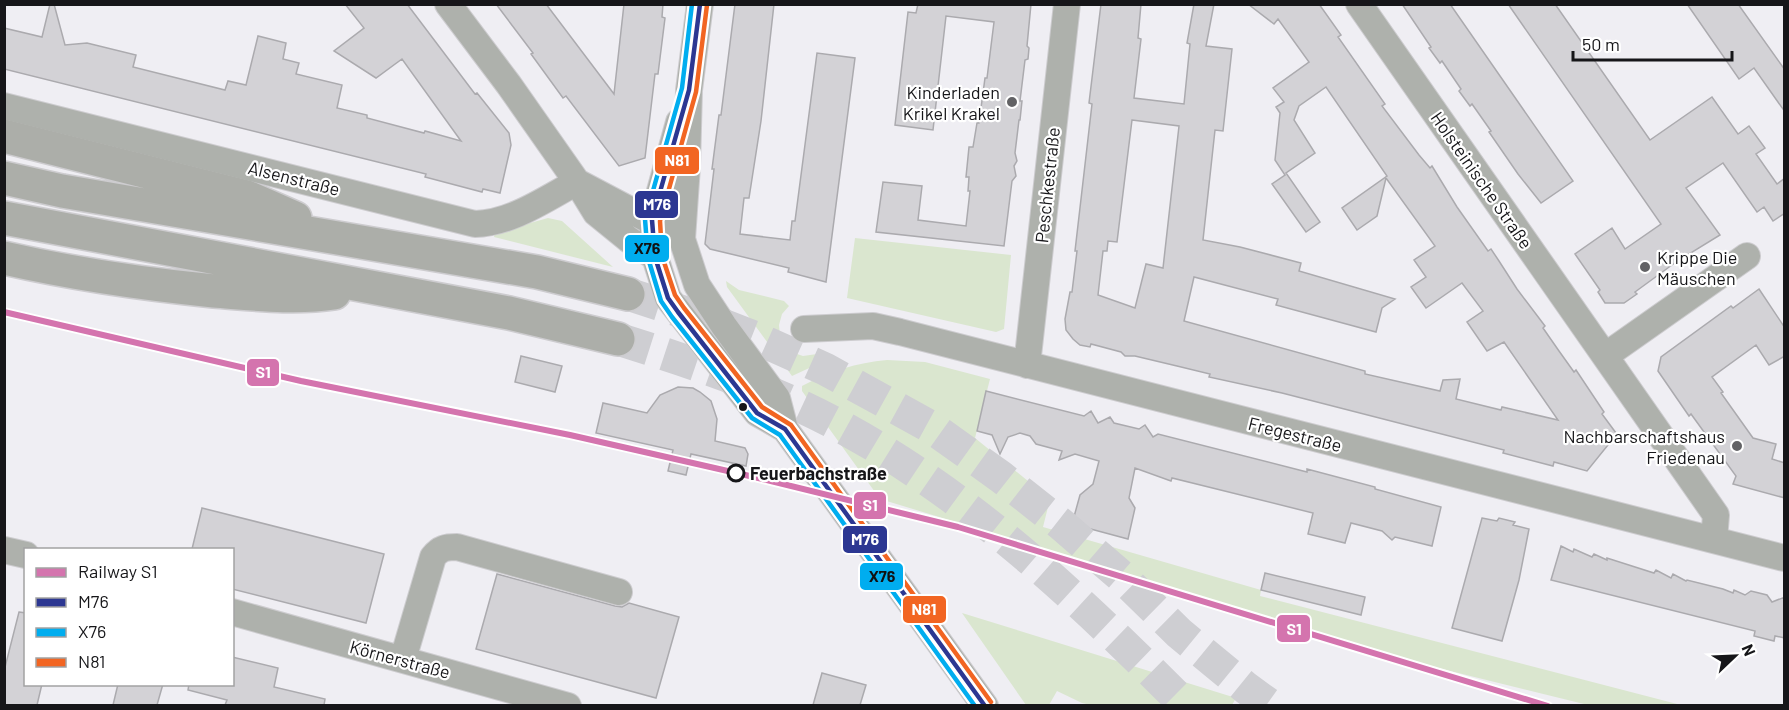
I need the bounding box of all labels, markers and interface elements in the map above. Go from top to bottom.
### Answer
scale bar [1573,24,1732,62]
text: 50 m [1582,33,1620,55]
place label: Kinderladen Krikel Krakel [903,81,1000,124]
marker: Kinderladen Krikel Krakel [1005,95,1019,109]
street label: Holsteinische Straße [1426,107,1538,253]
street label: Peschkestraße [1030,126,1064,244]
line badge: N81 [654,146,700,175]
text: N81 [665,150,689,169]
street label: Alsenstraße [246,156,342,200]
line badge: M76 [634,190,679,219]
text: M76 [643,194,671,213]
line badge: X76 [624,234,670,263]
text: X76 [634,238,661,257]
place label: Krippe Die Mäuschen [1657,246,1737,289]
marker: Krippe Die Mäuschen [1638,260,1652,274]
line badge: S1 [246,358,280,387]
text: S1 [255,362,271,381]
unlabelled marker [737,401,749,413]
street label: Fregestraße [1246,412,1344,456]
place label: Nachbarschaftshaus Friedenau [1563,425,1725,468]
marker: Nachbarschaftshaus Friedenau [1730,439,1744,453]
place label: Feuerbachstraße [750,462,887,484]
marker: Feuerbachstraße [727,464,745,482]
line badge: S1 [853,491,887,520]
text: S1 [862,495,878,514]
line badge: M76 [842,525,888,554]
text: M76 [851,529,879,548]
legend [24,548,234,686]
text: Railway S1 [78,560,158,582]
line badge: X76 [859,562,904,591]
text: X76 [869,566,896,585]
text: M76 [78,590,109,612]
line badge: N81 [902,595,947,624]
text: N81 [912,599,936,618]
line badge: S1 [1276,614,1311,643]
text: S1 [1286,619,1302,638]
text: X76 [78,620,106,642]
north arrow [1705,626,1765,686]
street label: Körnerstraße [347,635,453,683]
text: N [1738,641,1760,659]
text: N81 [78,650,105,672]

